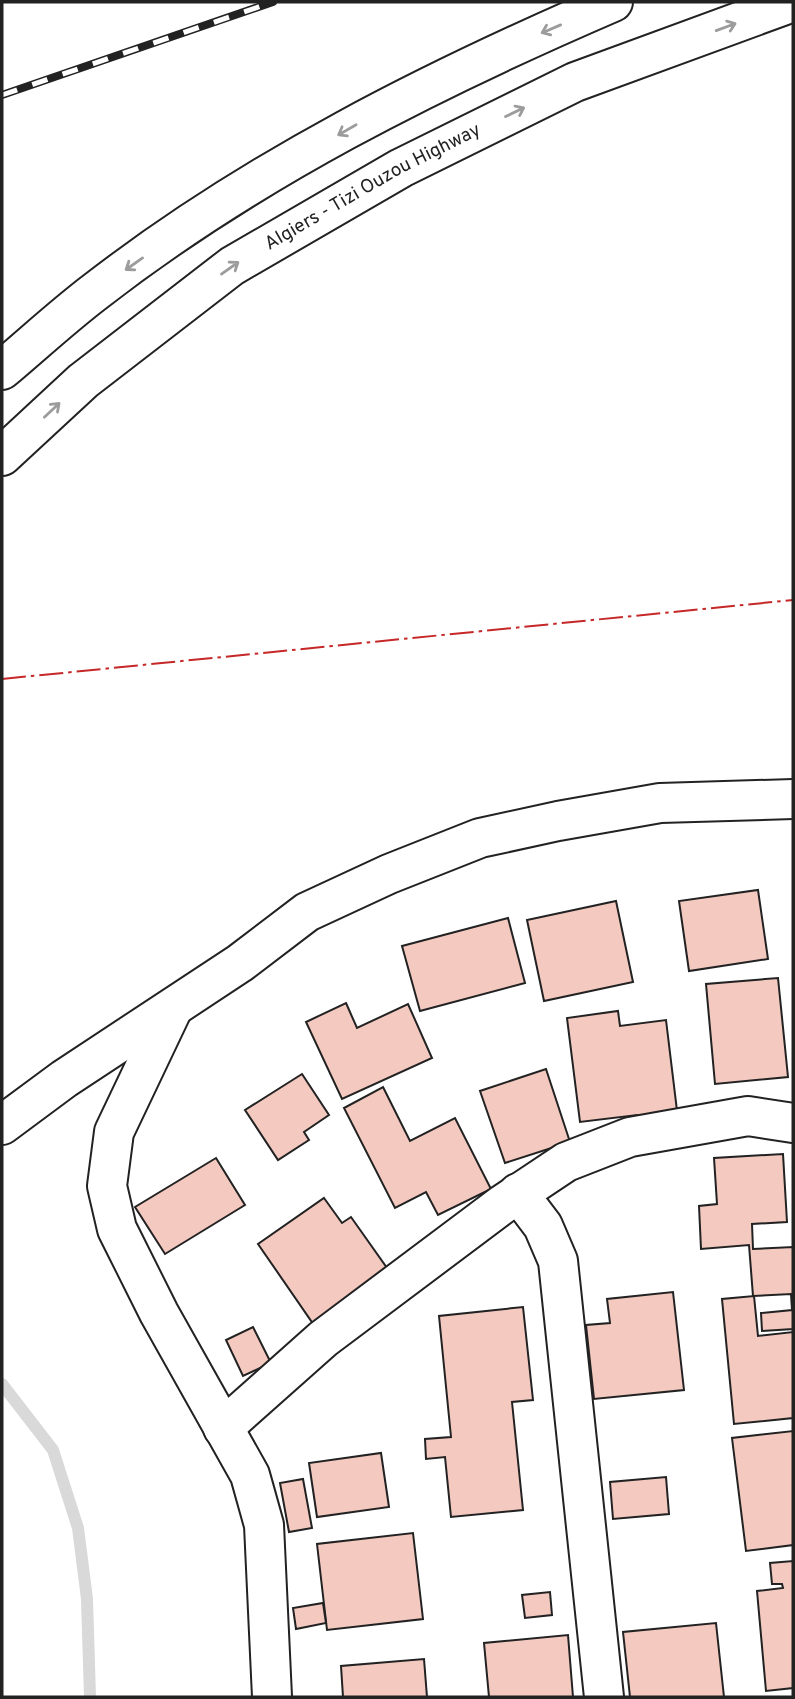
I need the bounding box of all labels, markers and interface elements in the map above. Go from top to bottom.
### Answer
one-way arrow [714,20,736,32]
one-way arrow [541,23,562,36]
one-way arrow [504,104,525,118]
street label: Algiers - Tizi Ouzou Highway [260,118,485,256]
one-way arrow [337,124,358,137]
one-way arrow [125,257,144,271]
one-way arrow [220,261,239,275]
one-way arrow [43,401,60,418]

